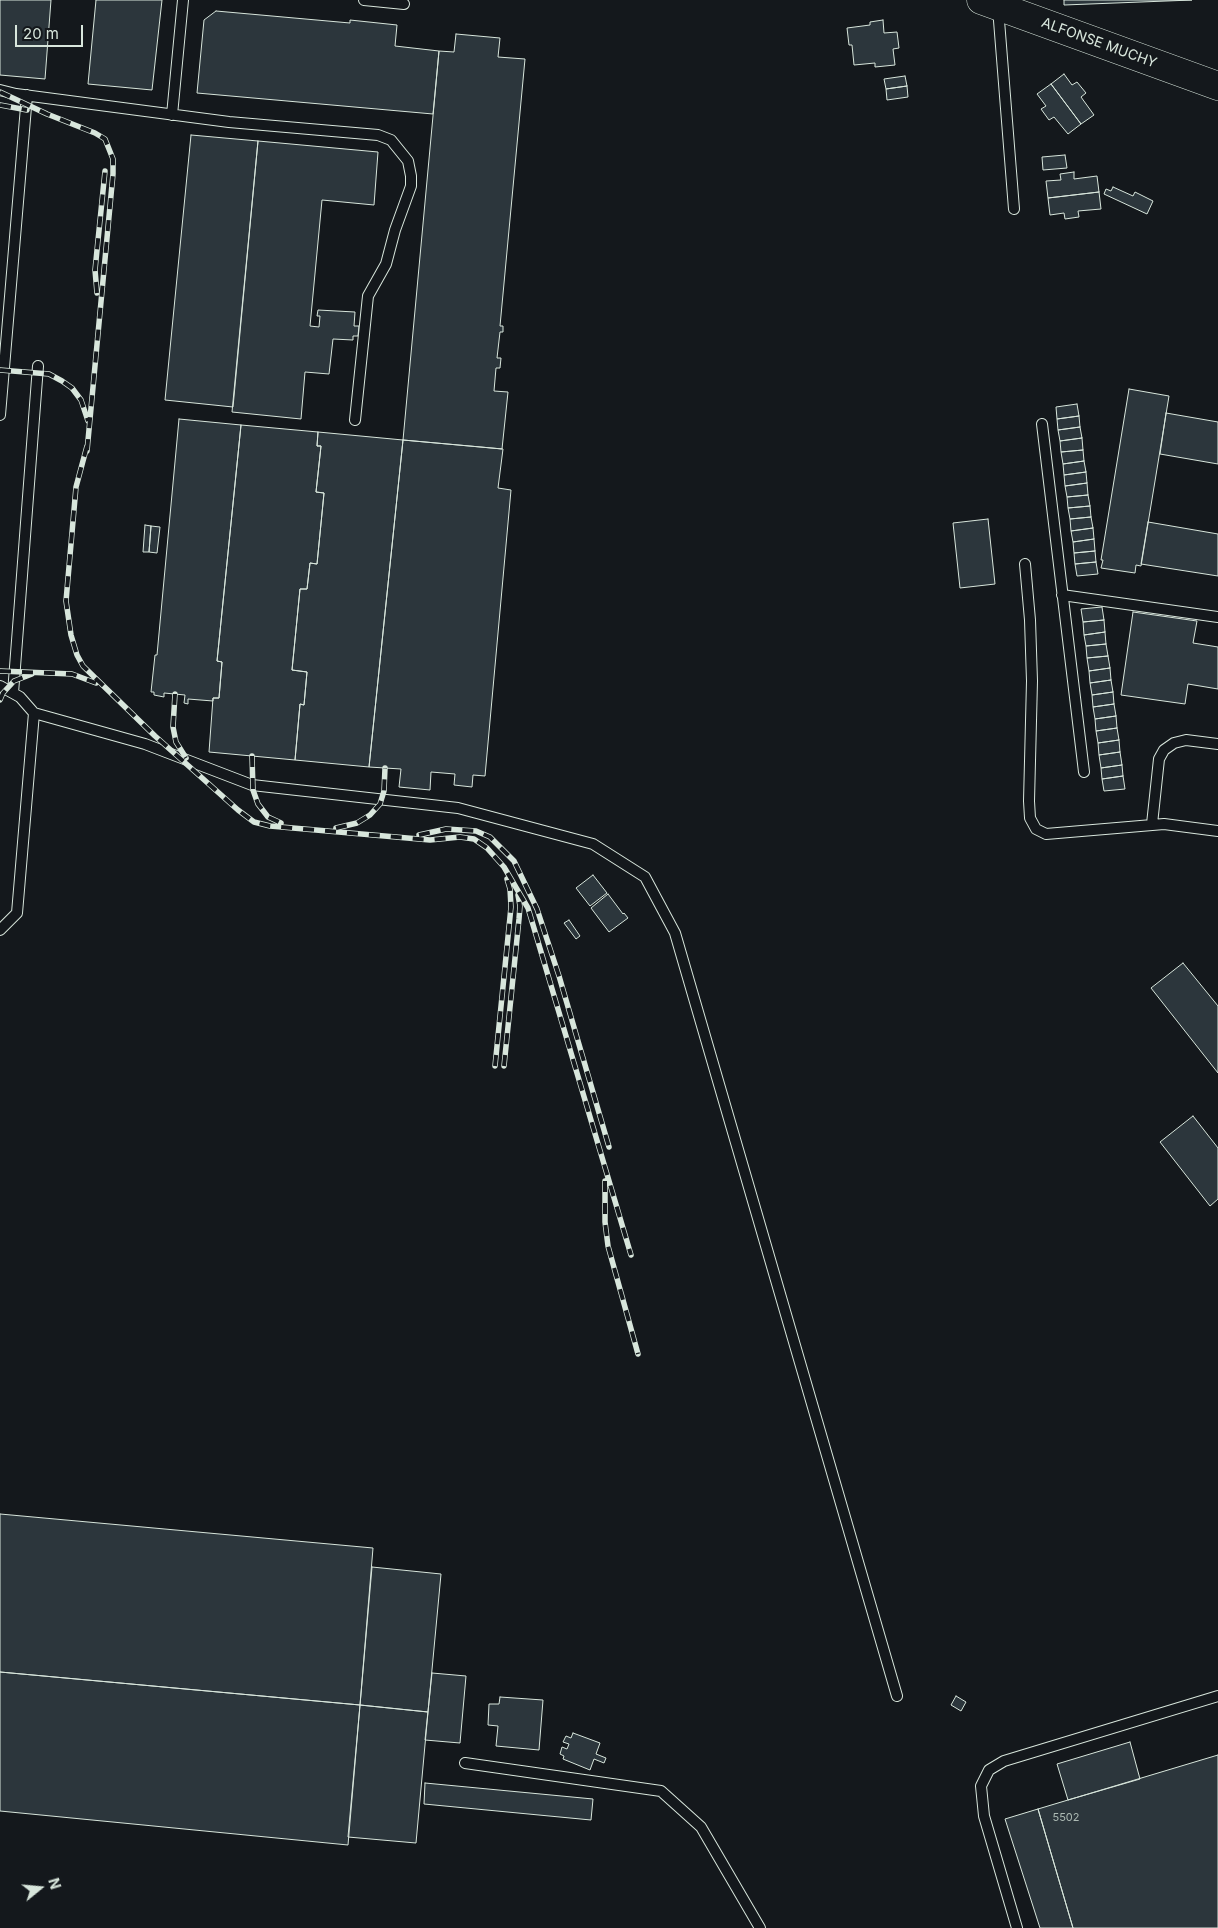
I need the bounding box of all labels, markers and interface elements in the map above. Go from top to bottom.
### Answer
street label: ALFONSE MUCHY [1039,14,1159,72]
scale bar [18,15,85,47]
text: 20 m [23,24,59,43]
house number: 5502 [1052,1811,1080,1825]
north arrow [15,1863,65,1913]
text: N [45,1876,65,1891]

